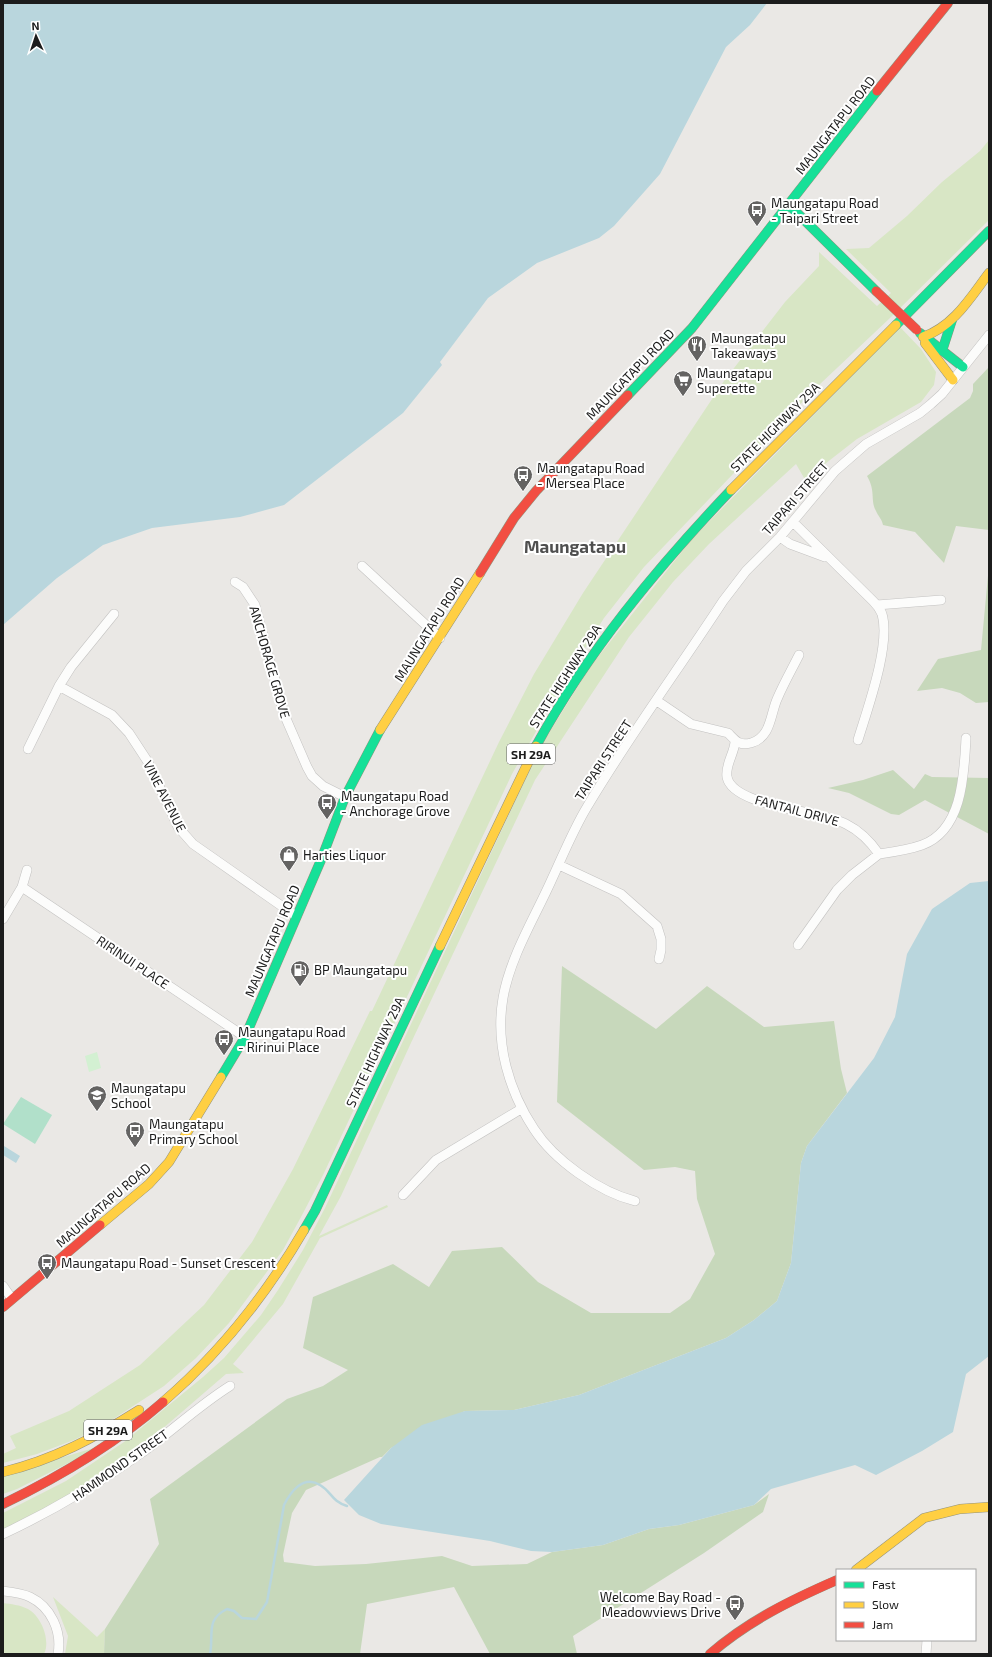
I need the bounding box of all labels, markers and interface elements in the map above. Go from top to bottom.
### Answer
north arrow [16,16,56,56]
text: N [31,19,40,32]
street label: MAUNGATAPU ROAD [792,73,878,177]
place label: Maungatapu Road - Taipari Street [771,195,879,226]
bus stop icon: Maungatapu Road - Taipari Street [746,199,768,227]
street label: MAUNGATAPU ROAD [582,325,678,423]
place label: Maungatapu Takeaways [711,330,786,361]
restaurant icon: Maungatapu Takeaways [686,334,708,362]
place label: Maungatapu Superette [697,365,772,396]
supermarket icon: Maungatapu Superette [672,369,694,397]
street label: STATE HIGHWAY 29A [727,379,823,475]
street label: TAIPARI STREET [758,457,832,538]
place label: Maungatapu Road - Mersea Place [537,460,645,491]
bus stop icon: Maungatapu Road - Mersea Place [512,464,534,492]
district label: Maungatapu [524,536,626,556]
street label: MAUNGATAPU ROAD [390,574,468,684]
street label: ANCHORAGE GROVE [246,604,294,720]
street label: STATE HIGHWAY 29A [526,621,604,731]
street label: TAIPARI STREET [571,716,635,803]
road number: SH 29A [507,744,555,764]
street label: VINE AVENUE [140,757,190,835]
place label: Maungatapu Road - Anchorage Grove [341,788,450,819]
street label: FANTAIL DRIVE [753,791,841,829]
bus stop icon: Maungatapu Road - Anchorage Grove [316,792,338,820]
shop icon: Harties Liquor [278,844,300,872]
place label: Harties Liquor [303,847,386,863]
street label: MAUNGATAPU ROAD [241,883,303,999]
street label: RIRINUI PLACE [94,932,172,992]
fuel station icon: BP Maungatapu [289,959,311,987]
place label: BP Maungatapu [314,962,407,978]
street label: STATE HIGHWAY 29A [342,994,408,1110]
place label: Maungatapu Road - Ririnui Place [238,1024,346,1055]
bus stop icon: Maungatapu Road - Ririnui Place [213,1028,235,1056]
place label: Maungatapu School [111,1080,186,1111]
school or university icon: Maungatapu School [86,1084,108,1112]
place label: Maungatapu Primary School [149,1116,238,1147]
bus stop icon: Maungatapu Primary School [124,1120,146,1148]
street label: MAUNGATAPU ROAD [52,1160,154,1250]
bus stop icon: Maungatapu Road - Sunset Crescent [36,1252,58,1280]
place label: Maungatapu Road - Sunset Crescent [61,1255,276,1271]
road number: SH 29A [84,1420,132,1440]
street label: HAMMOND STREET [69,1426,172,1504]
legend [836,1569,976,1641]
text: Fast [872,1577,896,1591]
place label: Welcome Bay Road - Meadowviews Drive [600,1589,721,1620]
bus stop icon: Welcome Bay Road - Meadowviews Drive [724,1593,746,1621]
text: Slow [872,1597,899,1611]
text: Jam [872,1617,893,1631]

